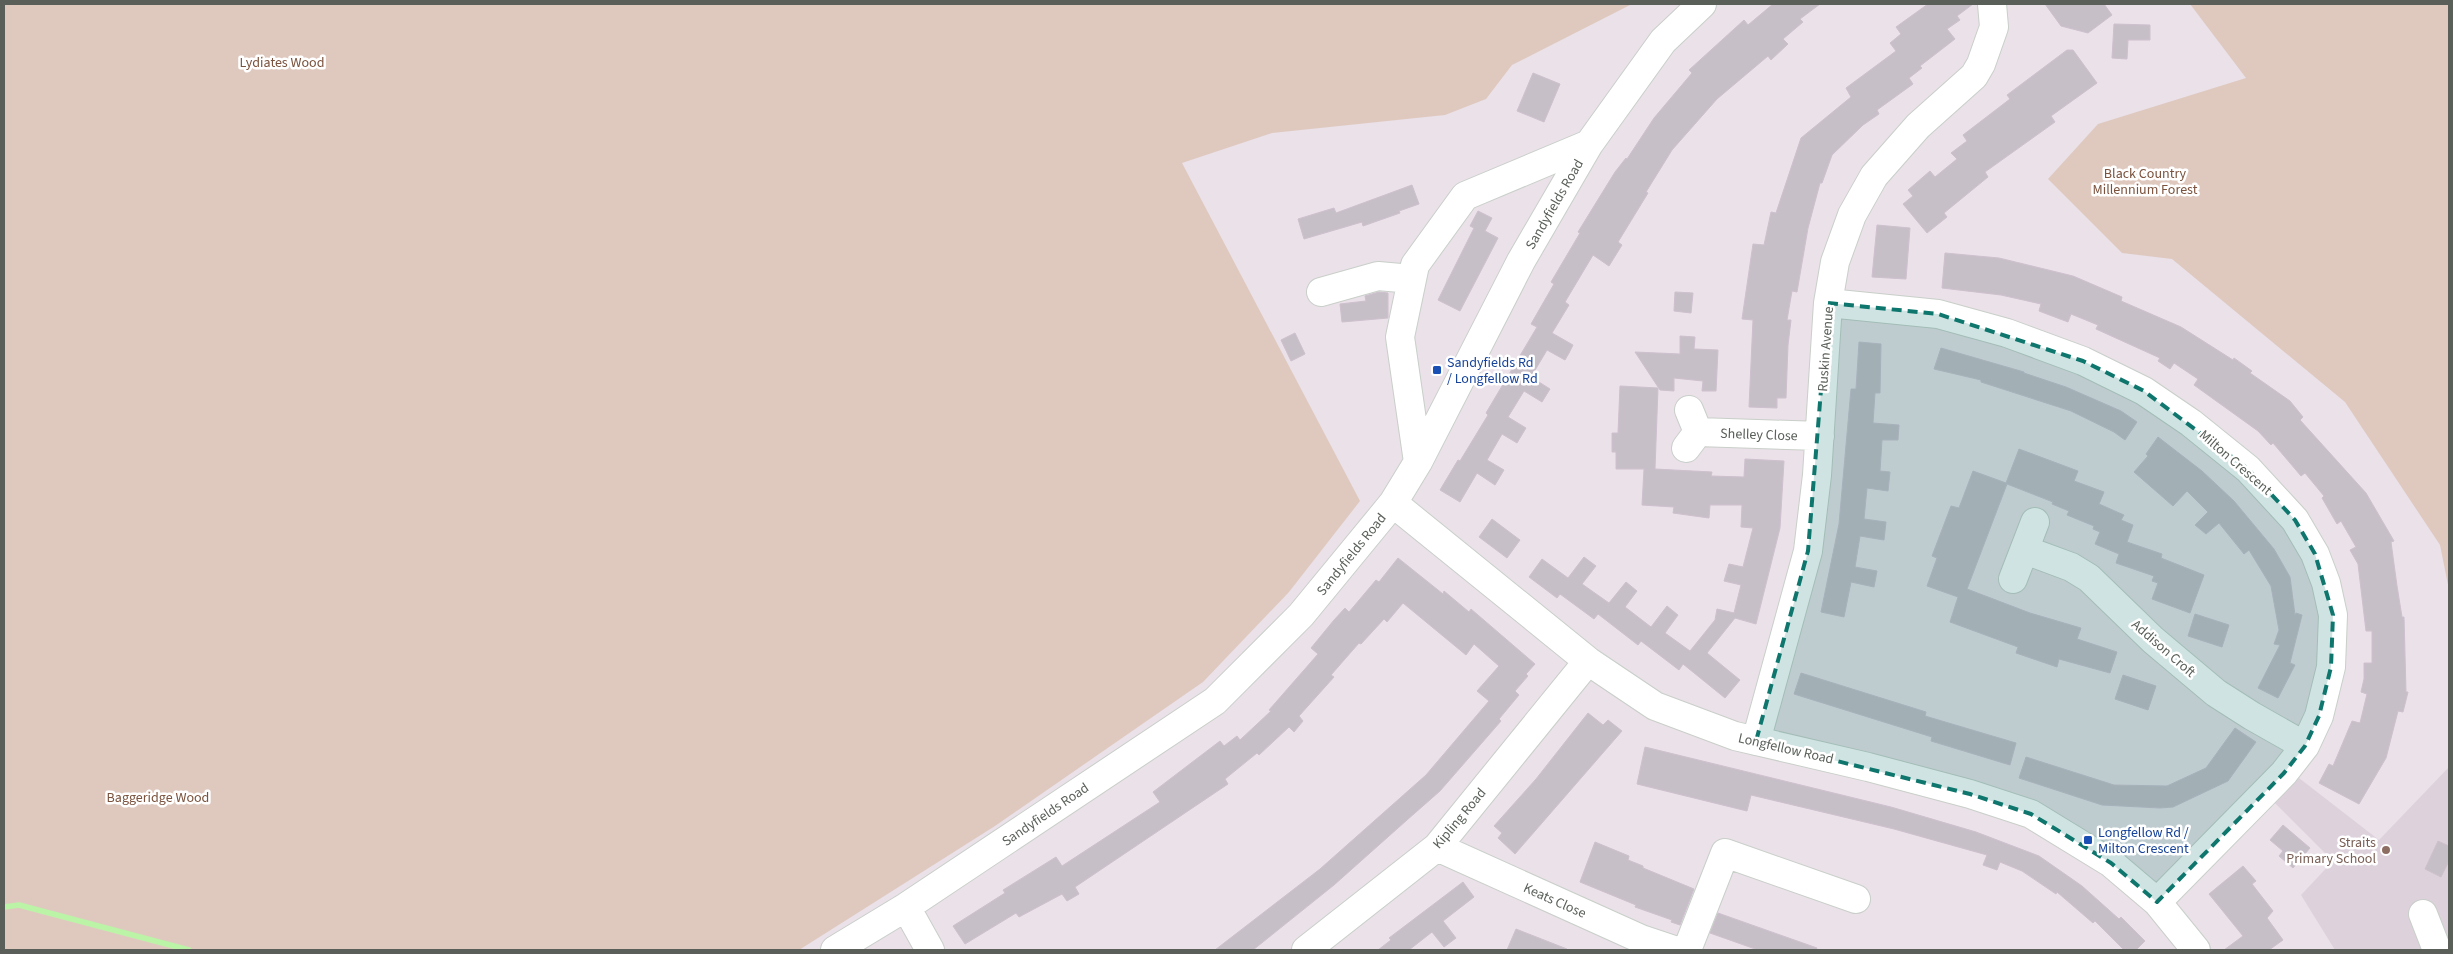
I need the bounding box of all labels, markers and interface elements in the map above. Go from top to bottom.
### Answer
park label: Lydiates Wood [240,53,324,73]
street label: Sandyfields Road [1521,156,1589,253]
park label: Black Country Millennium Forest [2093,164,2198,200]
street label: Ruskin Avenue [1813,306,1839,392]
place label: Sandyfields Rd / Longfellow Rd [1447,353,1538,389]
marker: Sandyfields Rd / Longfellow Rd [1431,364,1443,376]
street label: Shelley Close [1720,424,1798,446]
street label: Milton Crescent [2195,425,2276,500]
street label: Sandyfields Road [1312,509,1391,600]
street label: Addison Croft [2127,615,2200,683]
street label: Longfellow Road [1736,728,1835,770]
street label: Sandyfields Road [998,778,1093,851]
street label: Kipling Road [1428,784,1491,853]
park label: Baggeridge Wood [107,788,209,808]
place label: Longfellow Rd / Milton Crescent [2098,823,2189,859]
place label: Straits Primary School [2286,833,2376,869]
marker: Longfellow Rd / Milton Crescent [2082,834,2094,846]
marker: Straits Primary School [2380,844,2392,856]
street label: Keats Close [1520,878,1589,924]

